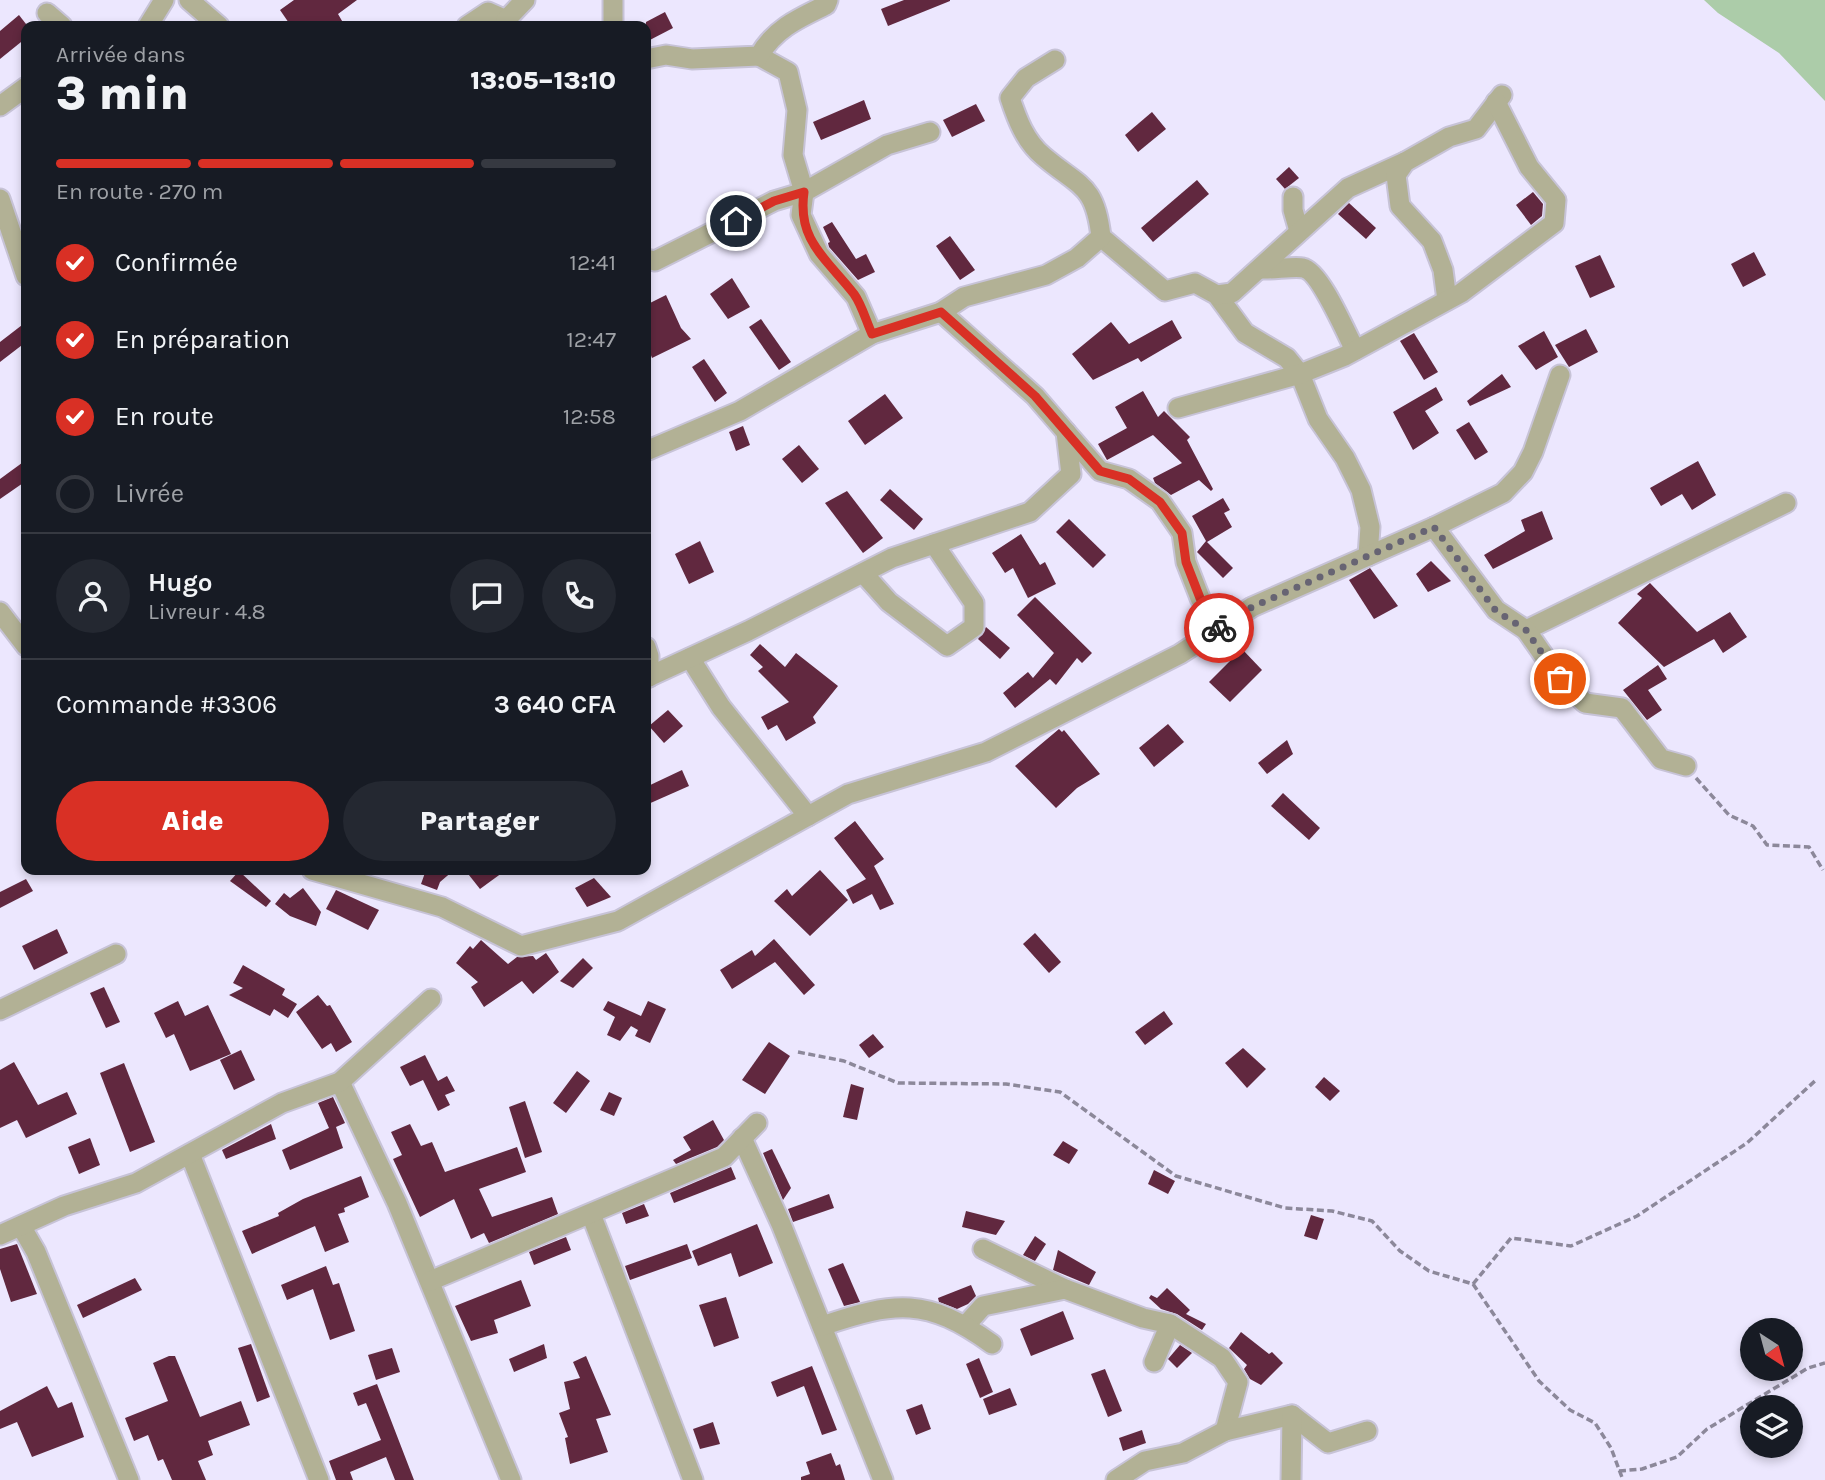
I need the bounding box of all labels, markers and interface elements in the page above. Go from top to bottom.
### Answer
text: Arrivée dans [56,41,186,68]
text: 13:05–13:10 [470,65,616,96]
text: 3 min [56,67,189,121]
text: En route · 270 m [56,178,223,205]
pin [706,191,766,251]
icon: home [717,202,755,240]
icon: check [56,244,94,282]
text: Confirmée [115,247,238,278]
text: 12:41 [569,249,616,276]
icon: check [56,321,94,359]
text: En préparation [115,324,290,355]
text: 12:47 [566,326,616,353]
icon: check [56,398,94,436]
text: En route [115,401,214,432]
text: 12:58 [563,403,616,430]
text: Livrée [115,478,184,509]
button: person [56,559,130,633]
button: chat [450,559,524,633]
button: phone [542,559,616,633]
text: Hugo [148,567,213,598]
courier [1184,593,1254,663]
text: Livreur · 4.8 [148,598,266,625]
icon: bike [1200,609,1238,647]
pin [1530,649,1590,709]
icon: bag [1541,660,1579,698]
text: Commande #3306 [56,689,277,720]
text: 3 640 CFA [494,689,616,720]
button: Aide [56,781,329,861]
button: Partager [343,781,616,861]
north arrow [1740,1318,1802,1381]
map controls [1740,1318,1803,1458]
button: layers [1740,1395,1803,1458]

